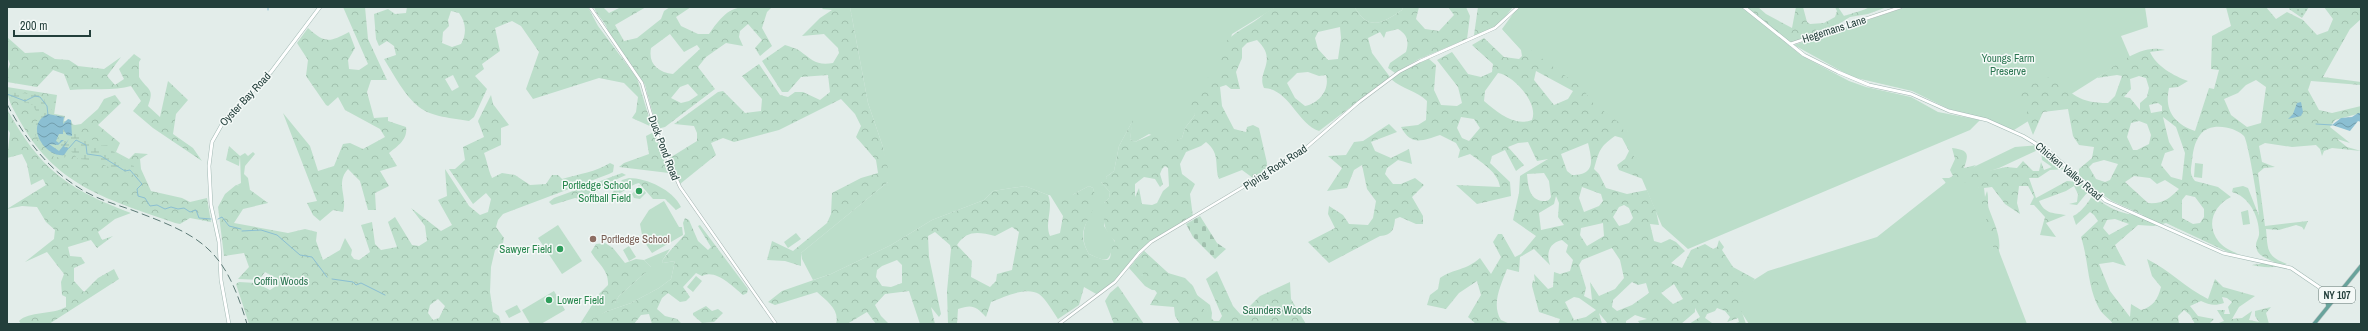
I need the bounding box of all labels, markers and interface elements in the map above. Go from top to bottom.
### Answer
scale bar [14,12,90,38]
street label: Hegemans Lane [1800,12,1868,46]
text: 200 m [20,18,47,34]
park label: Youngs Farm Preserve [1982,51,2035,78]
street label: Oyster Bay Road [216,69,274,129]
street label: Duck Pond Road [645,114,683,182]
street label: Chicken Valley Road [2032,139,2106,203]
street label: Piping Rock Road [1240,141,1310,193]
place label: Portledge School Softball Field [562,178,631,205]
marker: Portledge School Softball Field [634,186,644,196]
place label: Portledge School [601,232,670,246]
marker: Portledge School [588,234,598,244]
place label: Sawyer Field [499,242,552,256]
marker: Sawyer Field [555,244,565,254]
park label: Coffin Woods [254,274,309,288]
road number: NY 107 [2319,287,2355,303]
place label: Lower Field [557,293,604,307]
marker: Lower Field [544,295,554,305]
park label: Saunders Woods [1242,303,1312,317]

